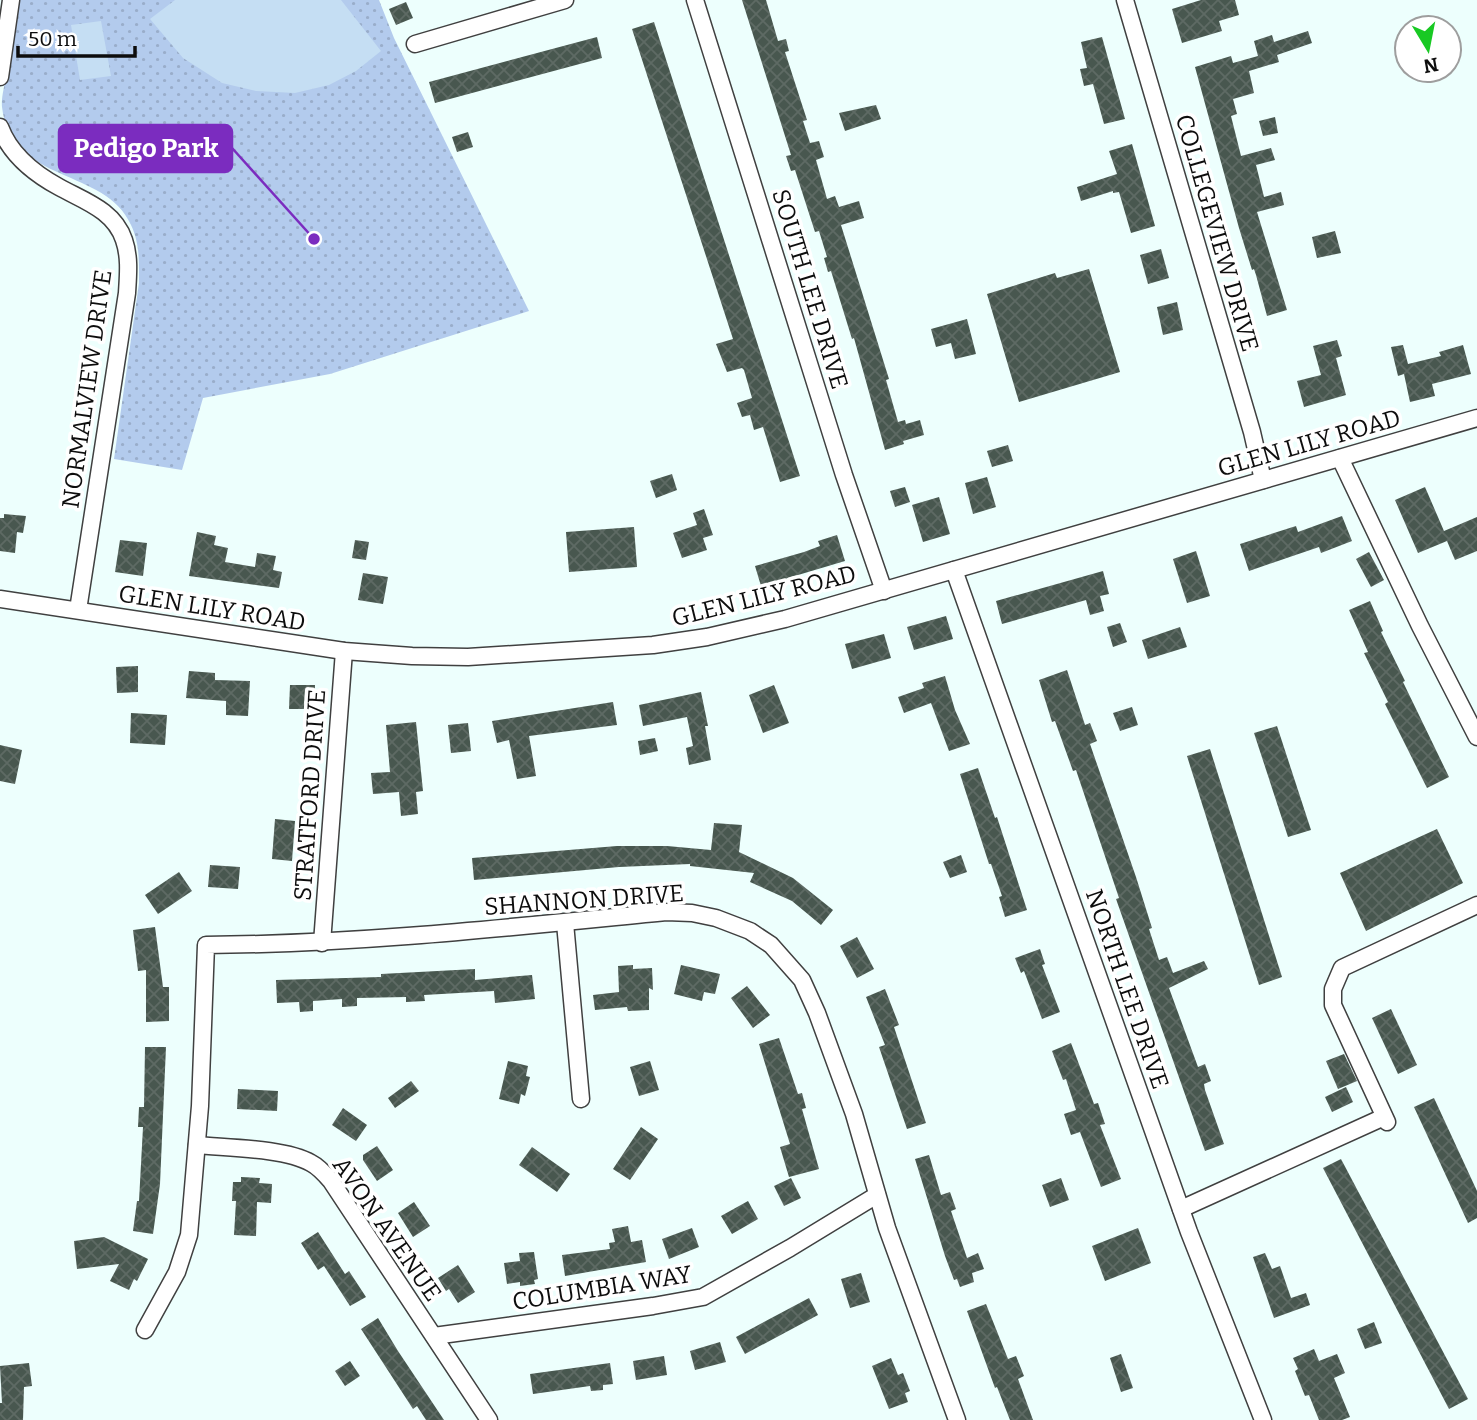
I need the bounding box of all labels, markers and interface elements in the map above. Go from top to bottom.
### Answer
scale bar [18,14,135,58]
north arrow [1393,14,1463,84]
text: 50 m [28,26,77,52]
text: N [1421,53,1440,78]
street label: COLLEGEVIEW DRIVE [1170,111,1264,355]
callout: Pedigo Park [59,125,232,172]
text: Pedigo Park [73,133,219,164]
street label: SOUTH LEE DRIVE [766,186,854,392]
street label: NORMALVIEW DRIVE [56,268,118,510]
street label: GLEN LILY ROAD [1214,404,1404,482]
street label: GLEN LILY ROAD [669,560,859,632]
street label: GLEN LILY ROAD [117,579,307,637]
street label: STRATFORD DRIVE [289,688,331,902]
street label: SHANNON DRIVE [483,879,685,921]
street label: NORTH LEE DRIVE [1080,886,1174,1092]
street label: AVON AVENUE [327,1152,447,1306]
street label: COLUMBIA WAY [510,1260,694,1316]

